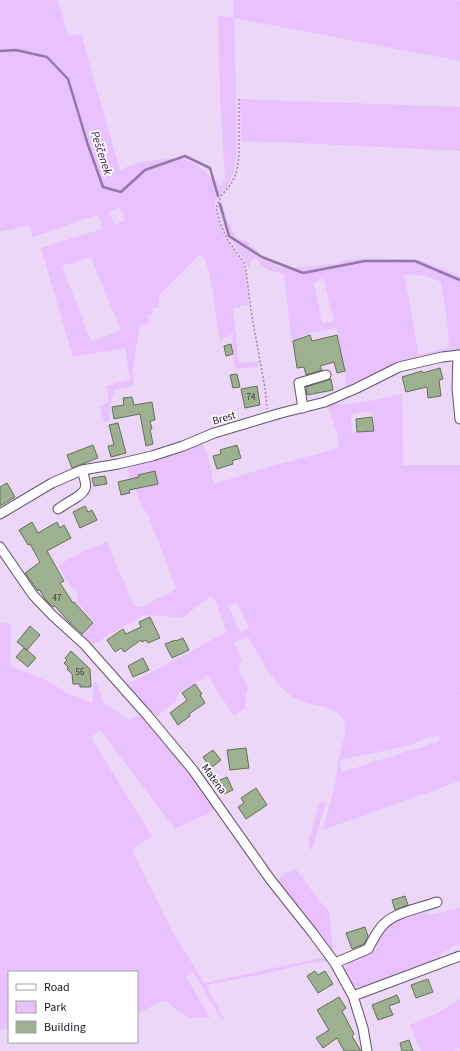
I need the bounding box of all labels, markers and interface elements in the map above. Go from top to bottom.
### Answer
water label: Peščenek [86,129,116,178]
house number: 74 [247,391,256,404]
street label: Brest [210,407,238,429]
house number: 47 [53,592,62,605]
house number: 56 [76,666,85,679]
street label: Matena [198,761,230,797]
legend [8,971,138,1043]
text: Road [44,979,70,996]
text: Park [44,999,66,1016]
text: Building [44,1019,86,1036]

